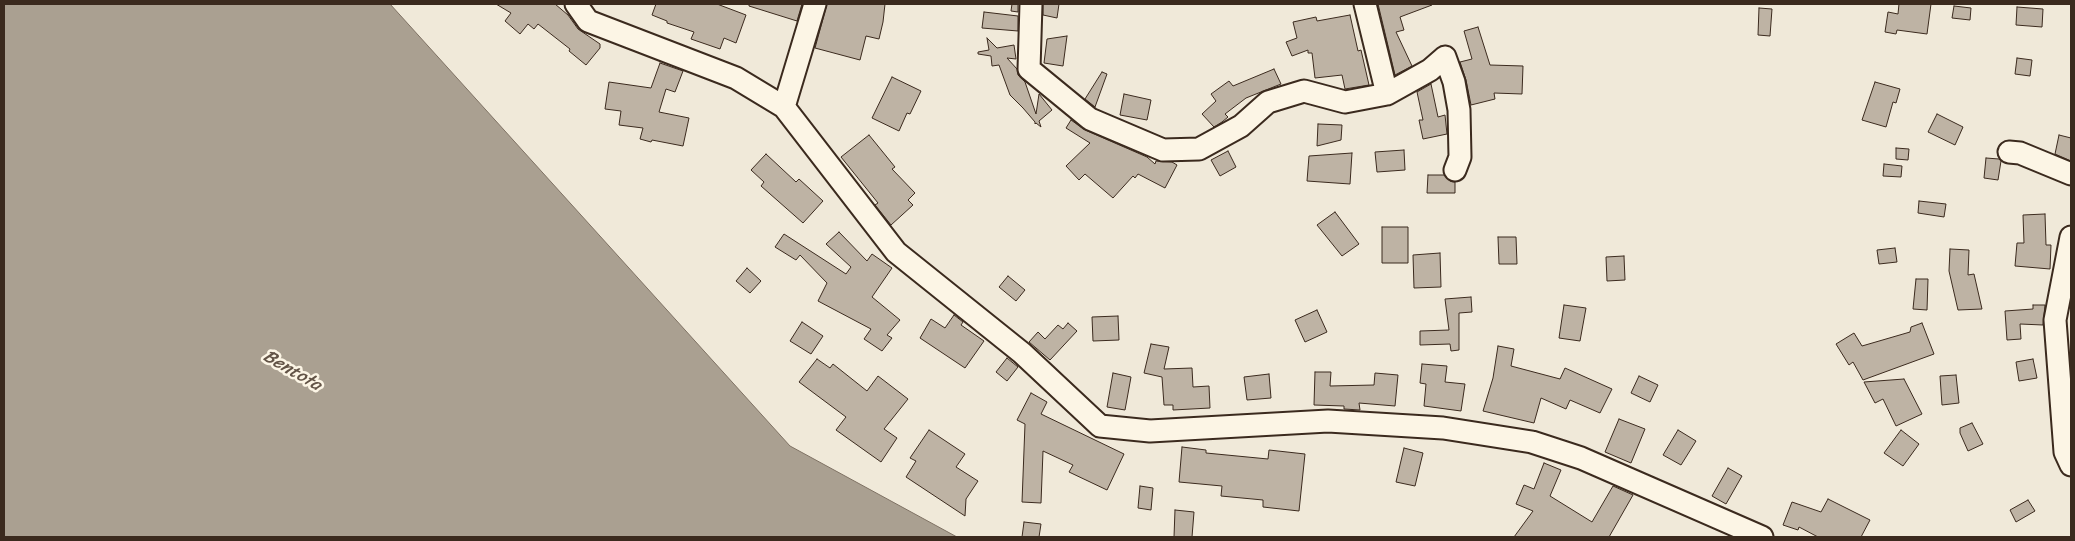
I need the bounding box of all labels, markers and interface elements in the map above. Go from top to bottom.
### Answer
water label: Bentota [259,346,325,396]

